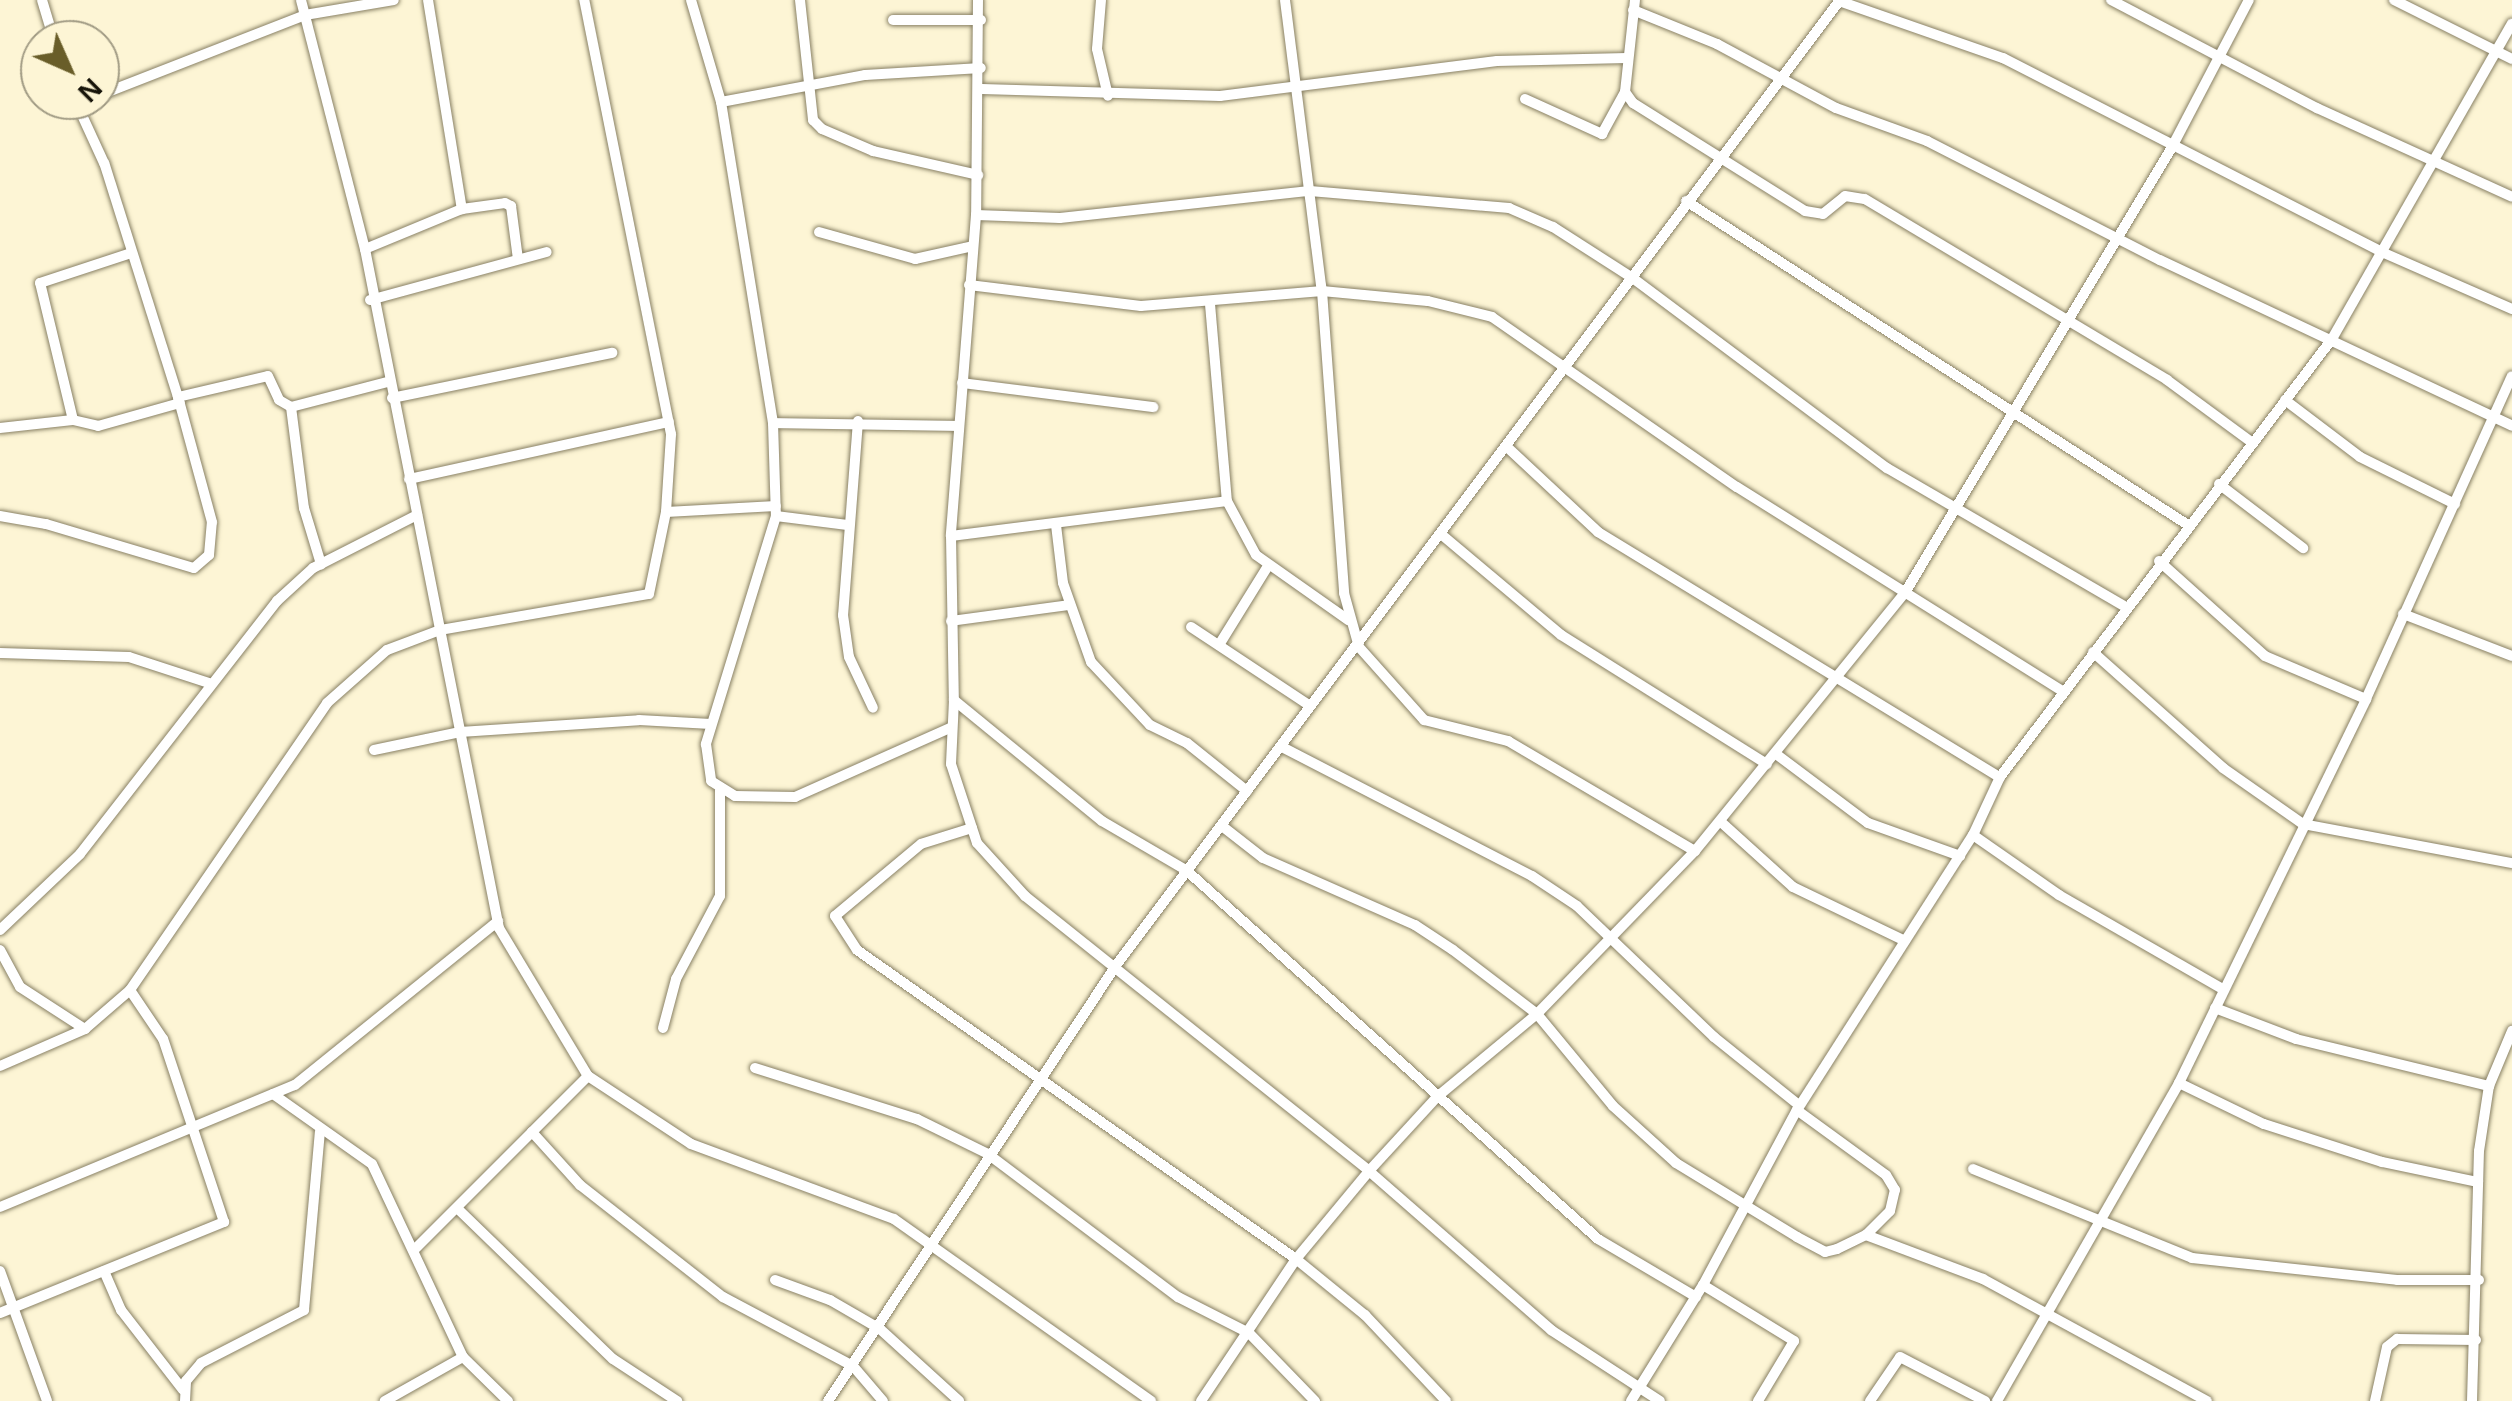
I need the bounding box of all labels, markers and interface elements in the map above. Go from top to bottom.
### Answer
north arrow [20,20,120,120]
text: N [72,72,108,108]

